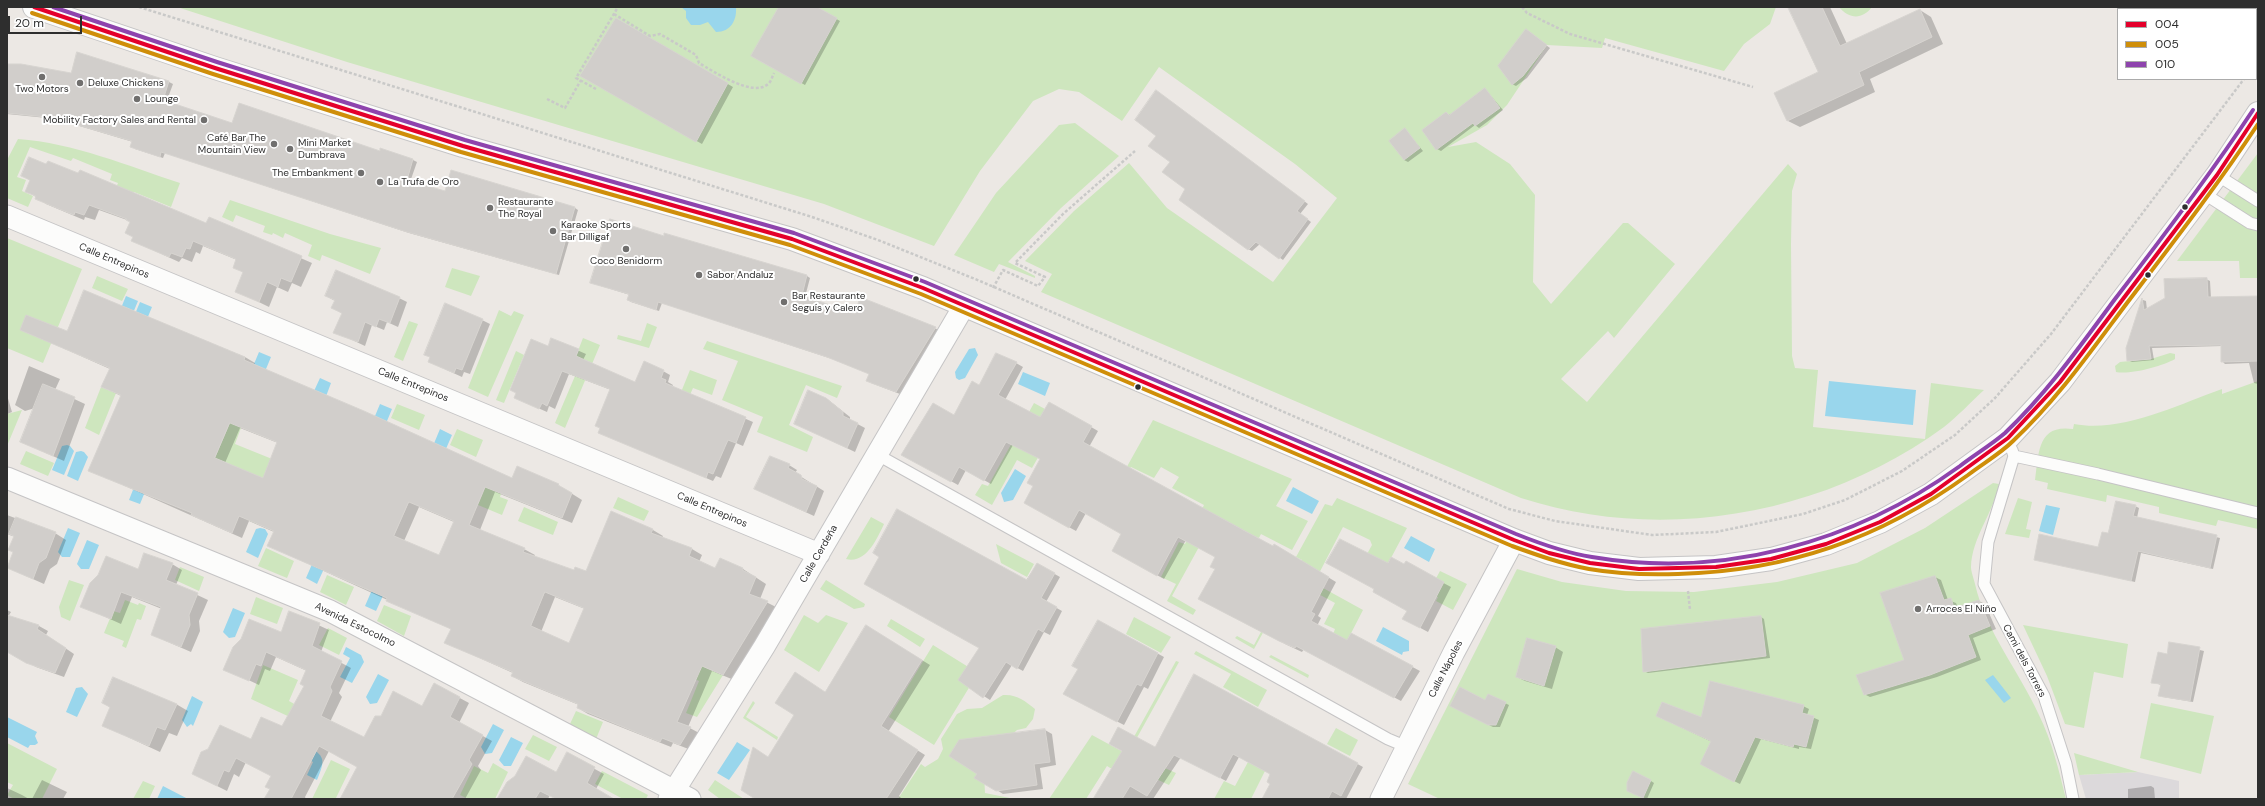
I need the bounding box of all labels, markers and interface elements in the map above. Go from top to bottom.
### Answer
scale bar [10,8,84,34]
legend [2117,8,2257,80]
text: 20 m [15,15,44,31]
text: 004 [2155,16,2179,32]
text: 005 [2155,36,2179,52]
text: 010 [2155,56,2175,72]
marker: Two Motors [37,72,47,82]
place label: Deluxe Chickens [88,77,164,89]
marker: Deluxe Chickens [75,78,85,88]
place label: Two Motors [15,83,69,95]
place label: Lounge [145,93,179,105]
marker: Lounge [132,94,142,104]
place label: Mobility Factory Sales and Rental [43,114,196,126]
marker: Mobility Factory Sales and Rental [199,115,209,125]
place label: Café Bar The Mountain View [198,132,266,156]
place label: Mini Market Dumbrava [298,137,351,160]
marker: Café Bar The Mountain View [269,139,279,149]
marker: Mini Market Dumbrava [285,144,295,154]
place label: The Embankment [272,167,353,179]
marker: The Embankment [356,168,366,178]
place label: La Trufa de Oro [388,176,459,188]
marker: La Trufa de Oro [375,177,385,187]
place label: Restaurante The Royal [498,196,554,220]
unlabelled marker [2180,202,2190,212]
marker: Restaurante The Royal [485,203,495,213]
place label: Karaoke Sports Bar Dilligaf [561,219,631,242]
marker: Karaoke Sports Bar Dilligaf [548,226,558,236]
street label: Calle Entrepinos [77,241,151,281]
marker: Coco Benidorm [621,244,631,254]
place label: Coco Benidorm [590,255,662,267]
place label: Sabor Andaluz [707,269,773,281]
marker: Sabor Andaluz [694,270,704,280]
unlabelled marker [2143,270,2153,280]
unlabelled marker [911,274,921,284]
place label: Bar Restaurante Seguís y Calero [792,290,865,314]
marker: Bar Restaurante Seguís y Calero [779,297,789,307]
street label: Calle Entrepinos [376,365,450,405]
unlabelled marker [1133,382,1143,392]
street label: Calle Entrepinos [675,490,749,530]
street label: Calle Cerdeña [798,523,840,585]
street label: Avenida Estocolmo [313,600,397,650]
place label: Arroces El Niño [1926,603,1996,615]
marker: Arroces El Niño [1913,604,1923,614]
street label: Cami dels Torrers [2000,623,2048,699]
street label: Calle Nápoles [1426,638,1466,700]

